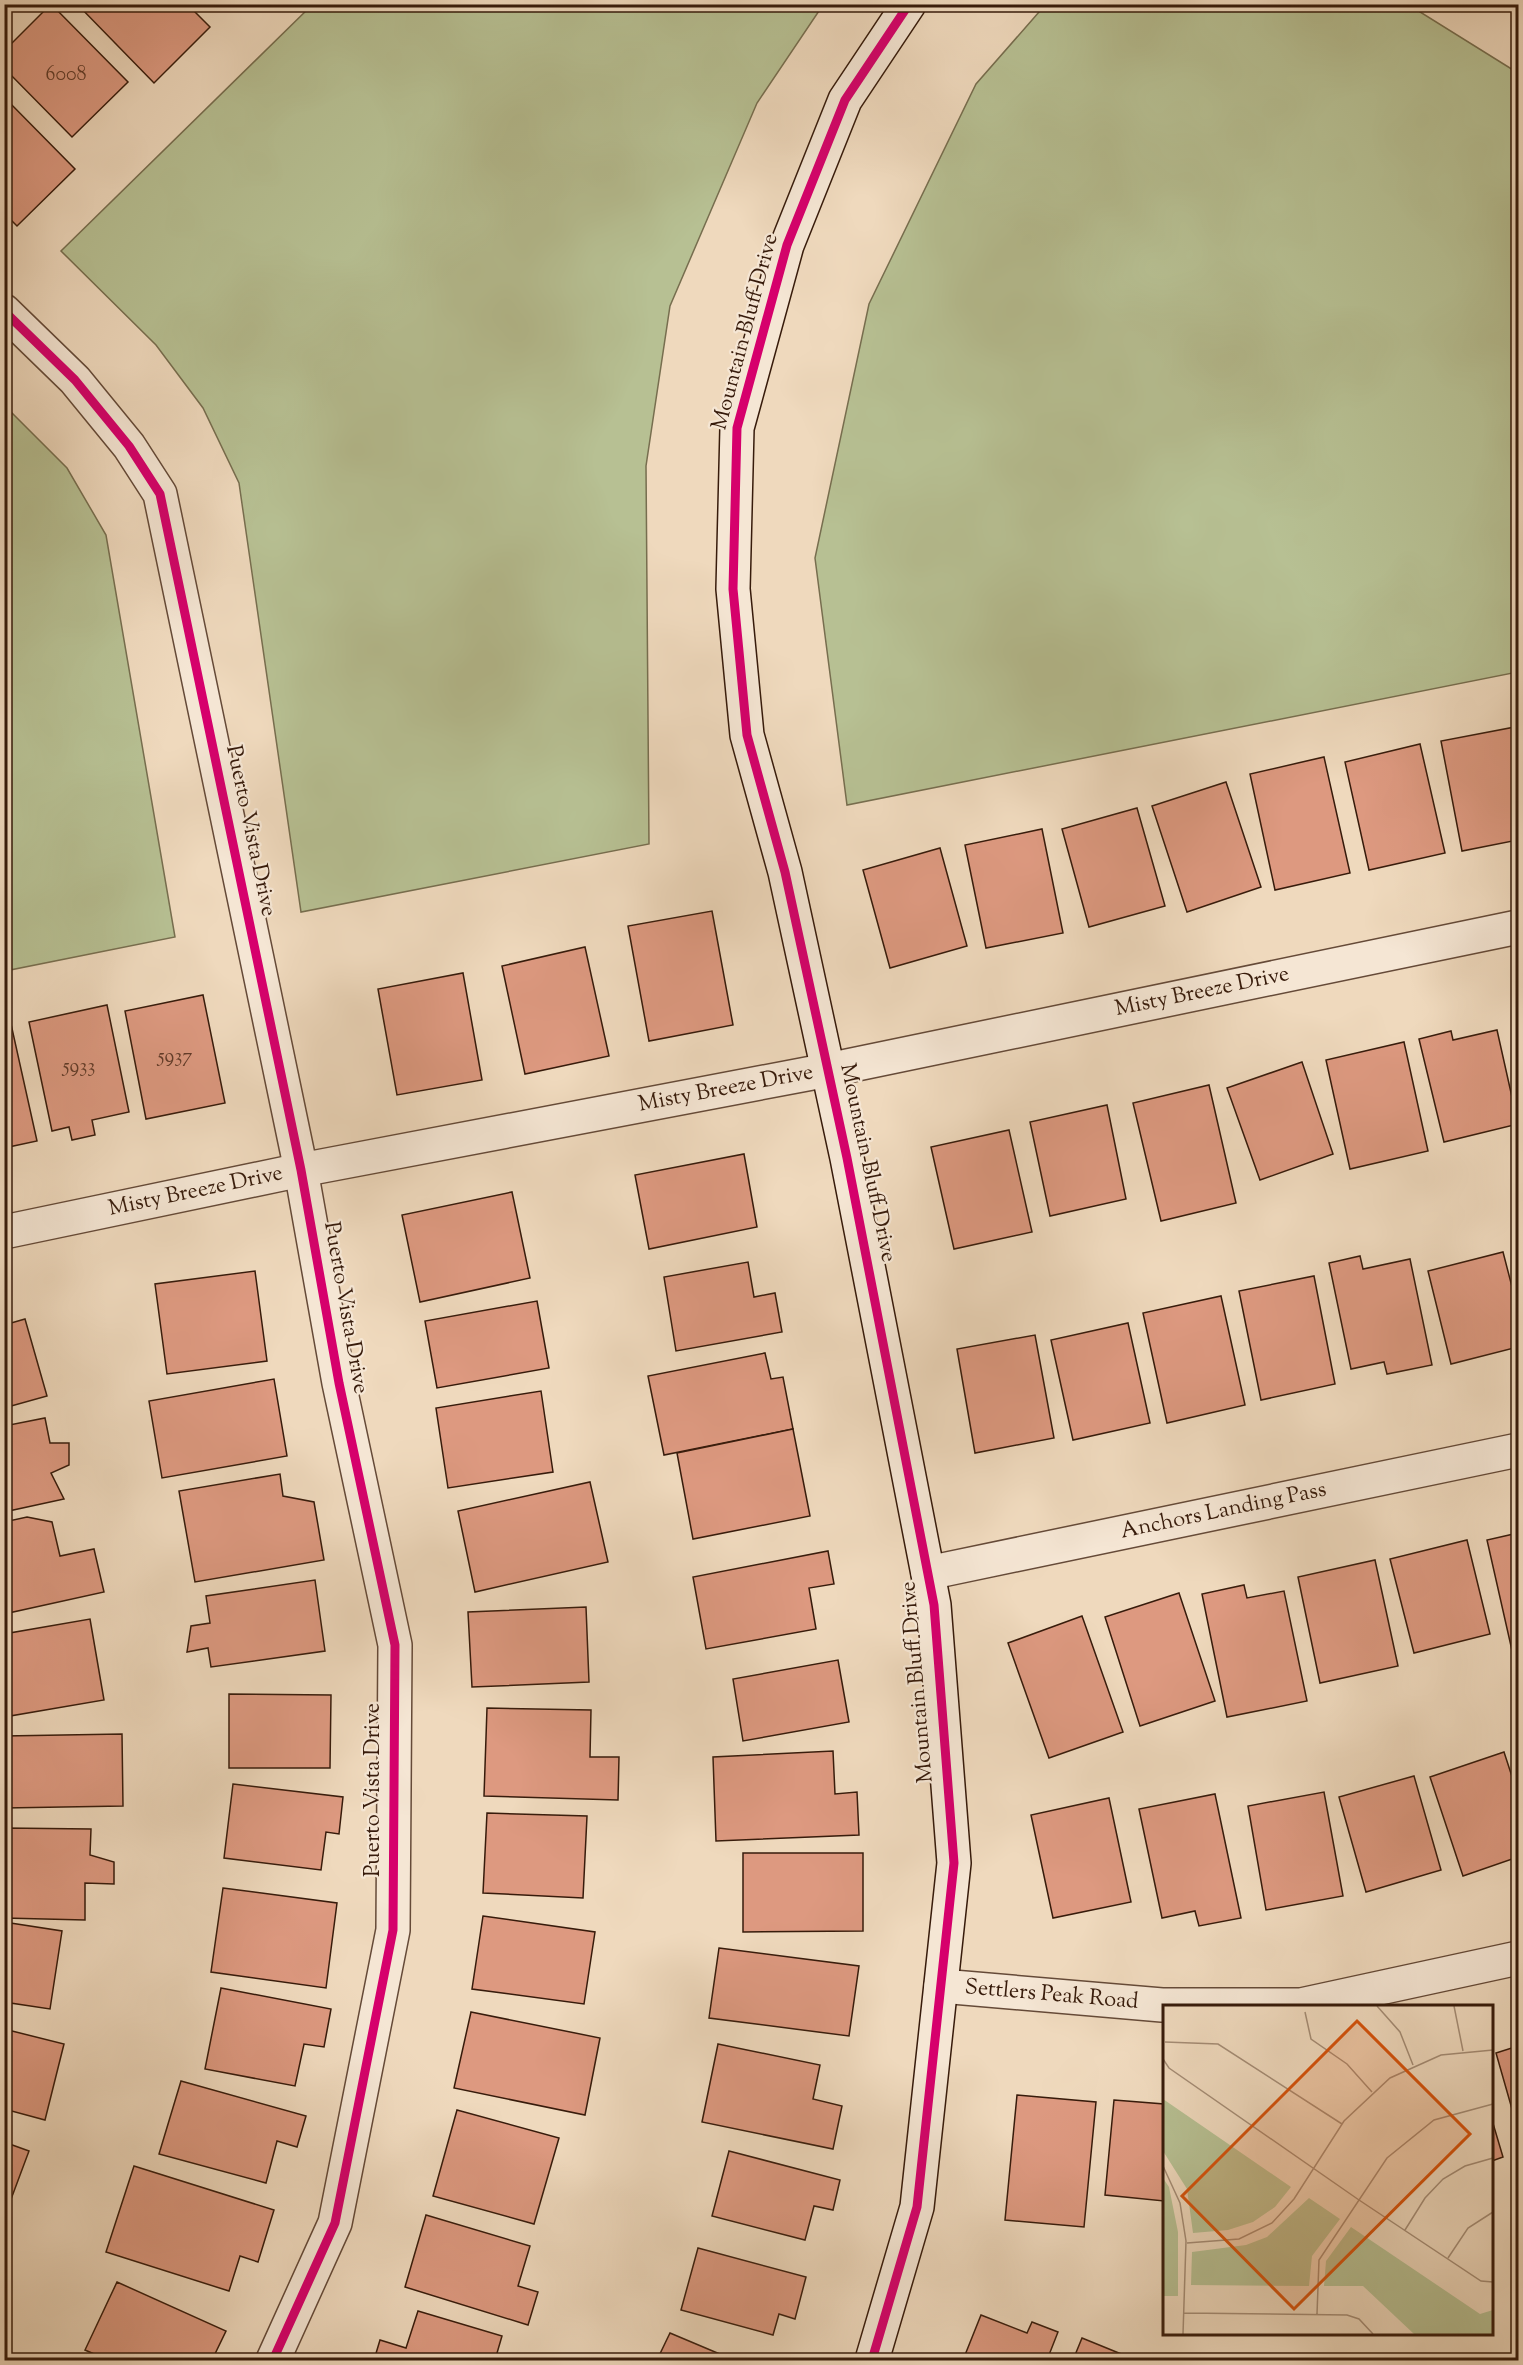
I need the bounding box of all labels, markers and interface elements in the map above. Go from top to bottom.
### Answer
house number: 6008 [45,61,87,90]
street label: Mountain Bluff Drive [704,230,788,434]
street label: Puerto Vista Drive [216,742,284,920]
street label: Misty Breeze Drive [1112,959,1292,1026]
house number: 5937 [157,1043,192,1072]
house number: 5933 [62,1053,95,1082]
street label: Misty Breeze Drive [636,1057,816,1122]
street label: Mountain Bluff Drive [830,1061,904,1265]
street label: Misty Breeze Drive [106,1158,286,1226]
street label: Puerto Vista Drive [314,1219,376,1397]
street label: Anchors Landing Pass [1118,1474,1330,1548]
street label: Mountain Bluff Drive [893,1580,943,1784]
street label: Puerto Vista Drive [358,1703,390,1877]
street label: Settlers Peak Road [963,1972,1140,2019]
inset map [1163,2005,1493,2335]

